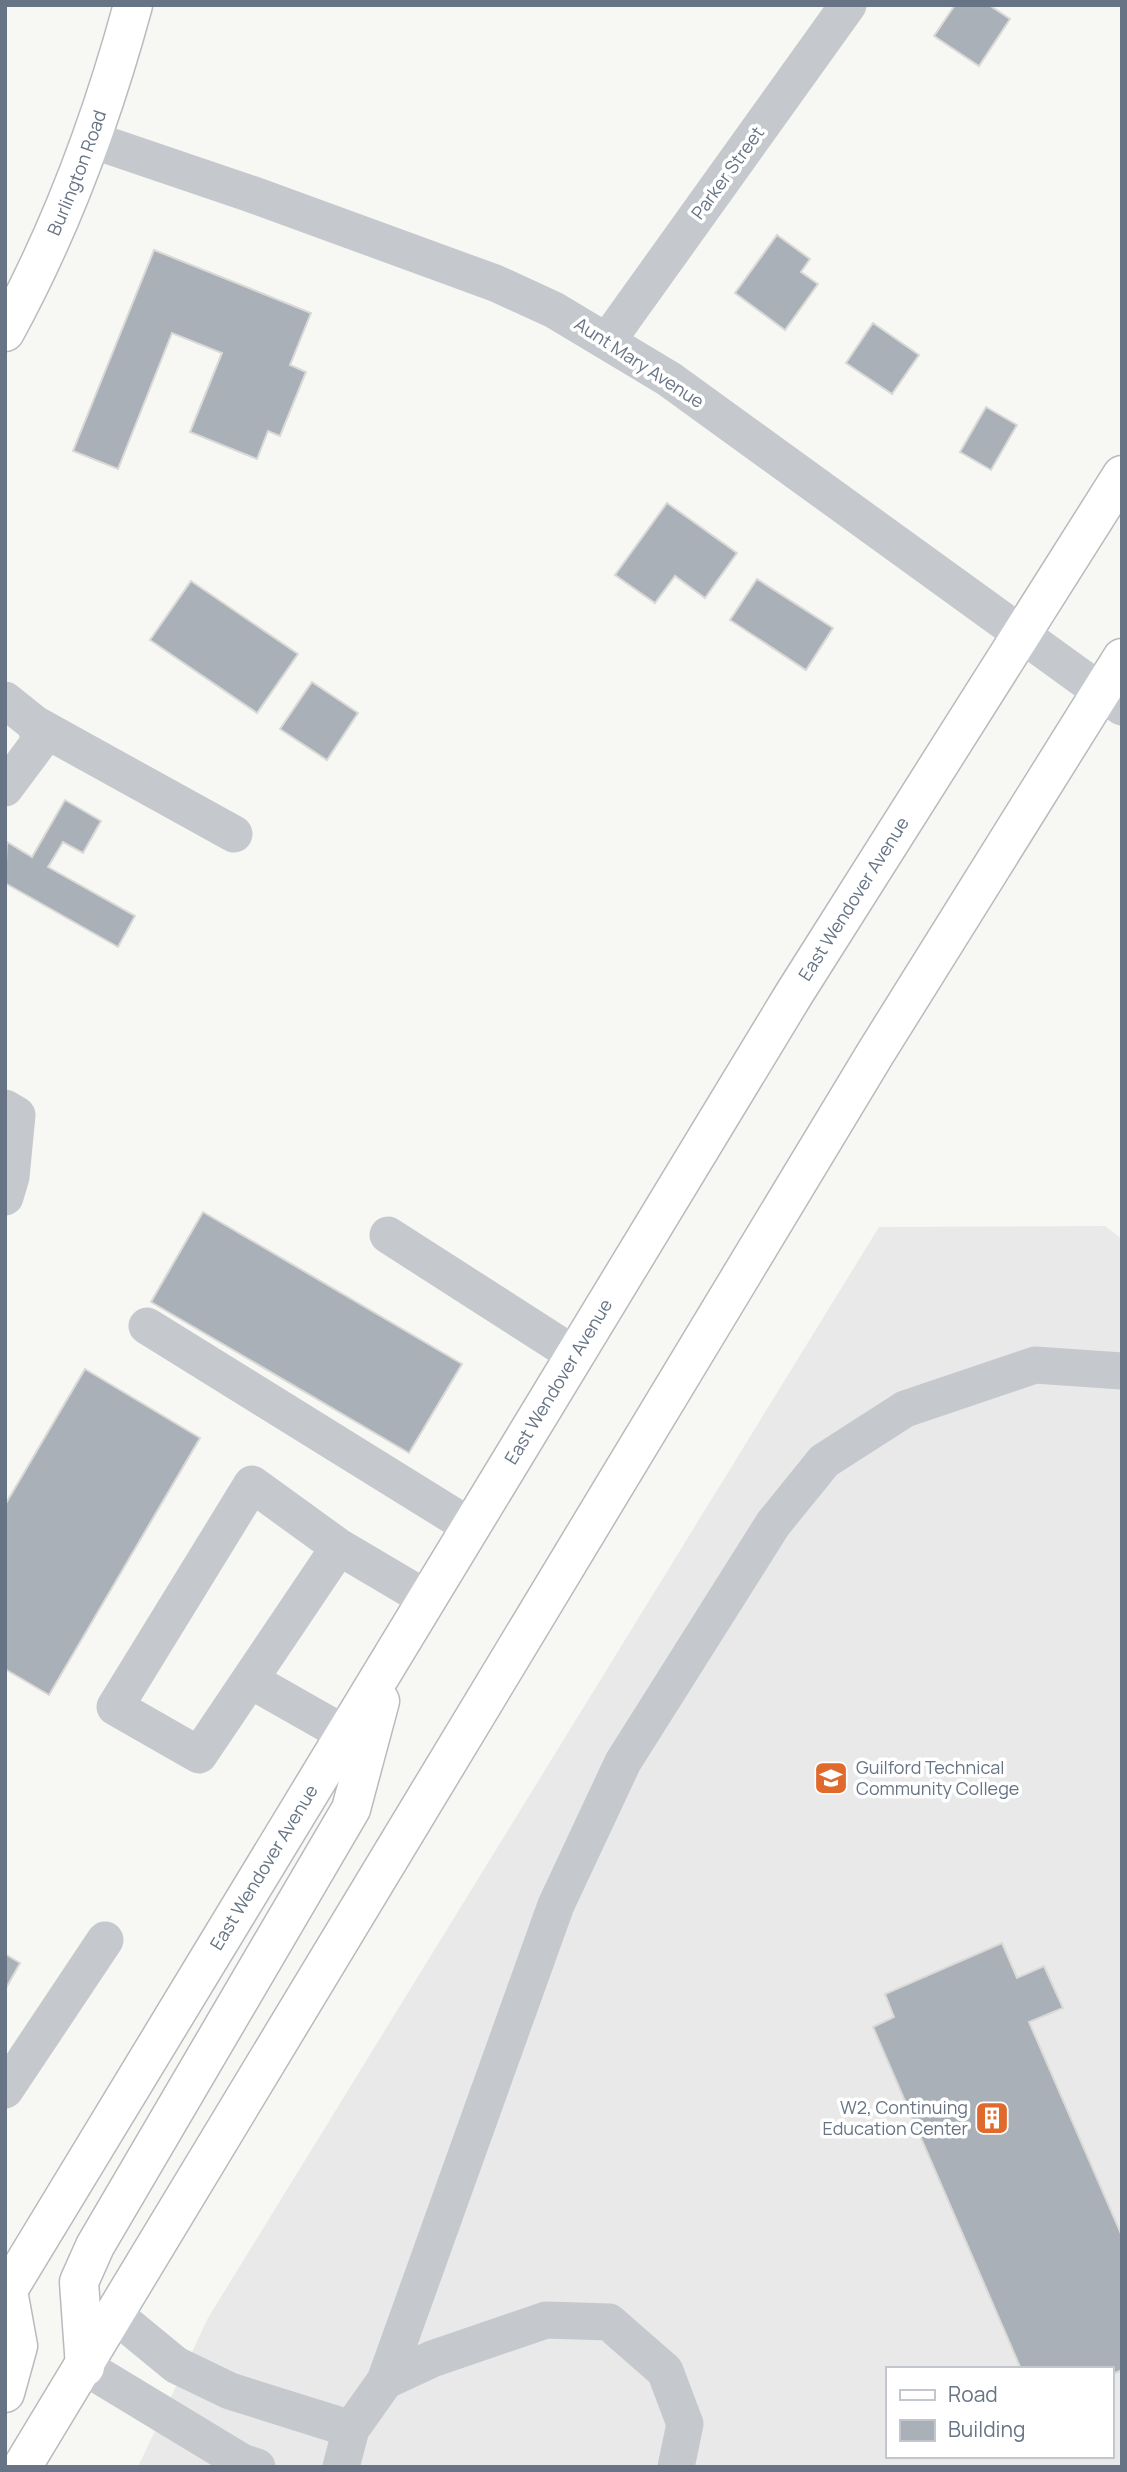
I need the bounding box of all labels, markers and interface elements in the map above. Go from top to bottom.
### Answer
street label: Burlington Road [41,107,111,239]
street label: Parker Street [685,121,769,224]
street label: Aunt Mary Avenue [570,311,709,413]
street label: East Wendover Avenue [793,812,914,985]
street label: East Wendover Avenue [499,1294,617,1468]
place label: Guilford Technical Community College [856,1755,1019,1800]
school or university icon: Guilford Technical Community College [812,1759,850,1797]
street label: East Wendover Avenue [204,1780,323,1954]
place label: W2, Continuing Education Center [822,2095,969,2140]
building icon: W2, Continuing Education Center [973,2099,1011,2137]
legend [886,2367,1113,2458]
text: Road [948,2380,998,2408]
text: Building [948,2415,1025,2443]

